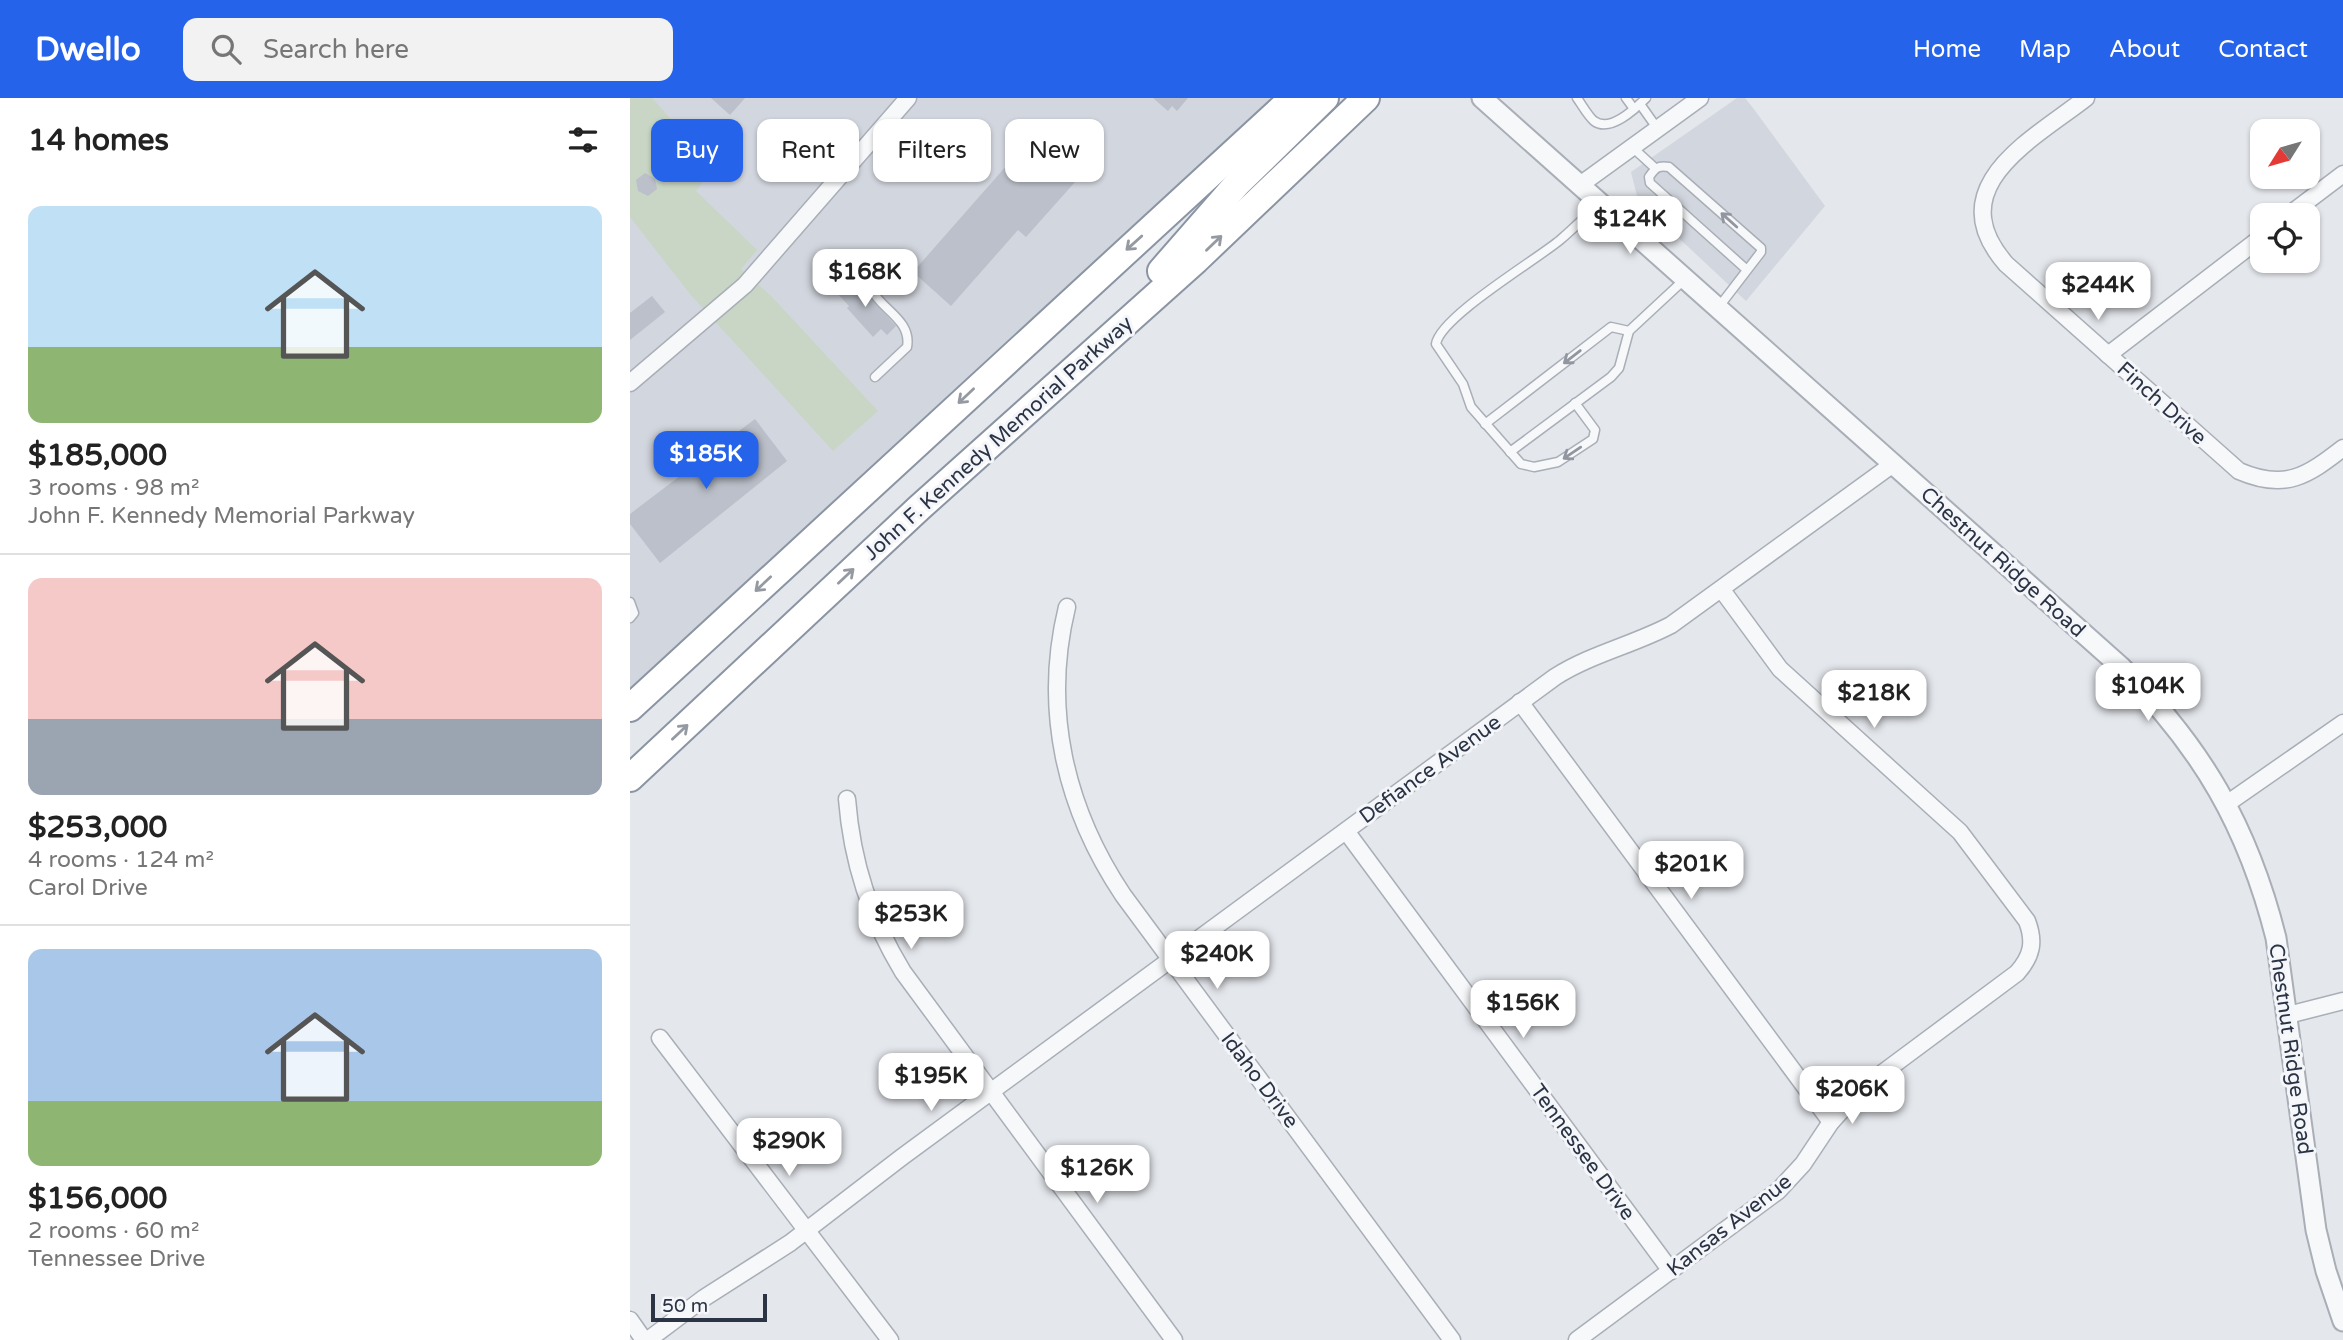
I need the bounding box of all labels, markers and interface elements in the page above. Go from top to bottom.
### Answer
search box [183,18,673,81]
text: Dwello [35,30,141,69]
icon: search [207,30,245,68]
text: Search here [263,34,409,65]
text: Home [1913,35,1981,64]
text: Map [2019,35,2071,64]
text: About [2109,35,2180,64]
text: Contact [2218,35,2308,64]
chip: Buy [651,119,743,182]
chip: Rent [757,119,859,182]
chip: Filters [873,119,991,182]
chip: New [1005,119,1104,182]
north arrow [2250,119,2320,189]
map controls [2250,119,2320,273]
icon: filters [564,121,602,159]
text: 14 homes [28,122,169,159]
pin: $124K [1581,197,1679,256]
button: locate [2250,203,2320,273]
text: $124K [1594,205,1666,233]
one-way arrow [1721,213,1739,229]
one-way arrow [1126,234,1143,251]
one-way arrow [1205,234,1222,251]
pin: $168K [816,250,914,309]
icon: home [252,251,378,377]
text: $168K [829,258,901,286]
pin: $244K [2049,262,2147,322]
text: $244K [2062,271,2134,299]
street label: John F. Kennedy Memorial Parkway [859,311,1138,566]
one-way arrow [1563,350,1581,365]
street label: Finch Drive [2112,357,2212,450]
one-way arrow [958,388,975,405]
pin: $185K [657,432,755,491]
text: $185,000 [28,437,167,474]
text: $185K [670,440,742,468]
one-way arrow [1563,446,1582,460]
text: 3 rooms · 98 m² [28,474,199,502]
street label: Chestnut Ridge Road [1915,482,2090,643]
text: John F. Kennedy Memorial Parkway [28,502,415,530]
one-way arrow [837,568,854,585]
one-way arrow [754,576,772,592]
icon: home [252,623,378,749]
pin: $104K [2099,664,2197,723]
pin: $218K [1825,670,1923,730]
text: $104K [2112,672,2184,700]
text: $218K [1838,679,1910,707]
street label: Defiance Avenue [1355,710,1506,829]
one-way arrow [671,723,688,740]
text: $253,000 [28,809,167,846]
pin: $201K [1642,842,1740,901]
text: 4 rooms · 124 m² [28,846,214,874]
text: $201K [1655,850,1727,878]
text: Carol Drive [28,874,148,902]
pin: $253K [862,892,960,951]
text: $253K [875,900,947,928]
pin: $240K [1168,932,1266,991]
text: $240K [1181,940,1253,968]
street label: Chestnut Ridge Road [2263,942,2318,1156]
pin: $156K [1474,981,1572,1040]
text: $156K [1487,989,1559,1017]
icon: home [252,994,378,1120]
street label: Idaho Drive [1215,1027,1304,1133]
pin: $195K [882,1054,980,1113]
text: $195K [895,1062,967,1090]
pin: $206K [1803,1066,1901,1126]
text: $206K [1816,1075,1888,1103]
street label: Tennessee Drive [1525,1079,1640,1225]
pin: $290K [740,1118,838,1178]
text: $290K [753,1127,825,1155]
pin: $126K [1048,1146,1146,1205]
text: $126K [1061,1154,1133,1182]
street label: Kansas Avenue [1662,1169,1797,1282]
text: $156,000 [28,1180,167,1217]
text: 2 rooms · 60 m² [28,1217,199,1245]
text: Tennessee Drive [28,1245,205,1273]
scale bar [651,1291,766,1323]
text: 50 m [662,1295,708,1317]

